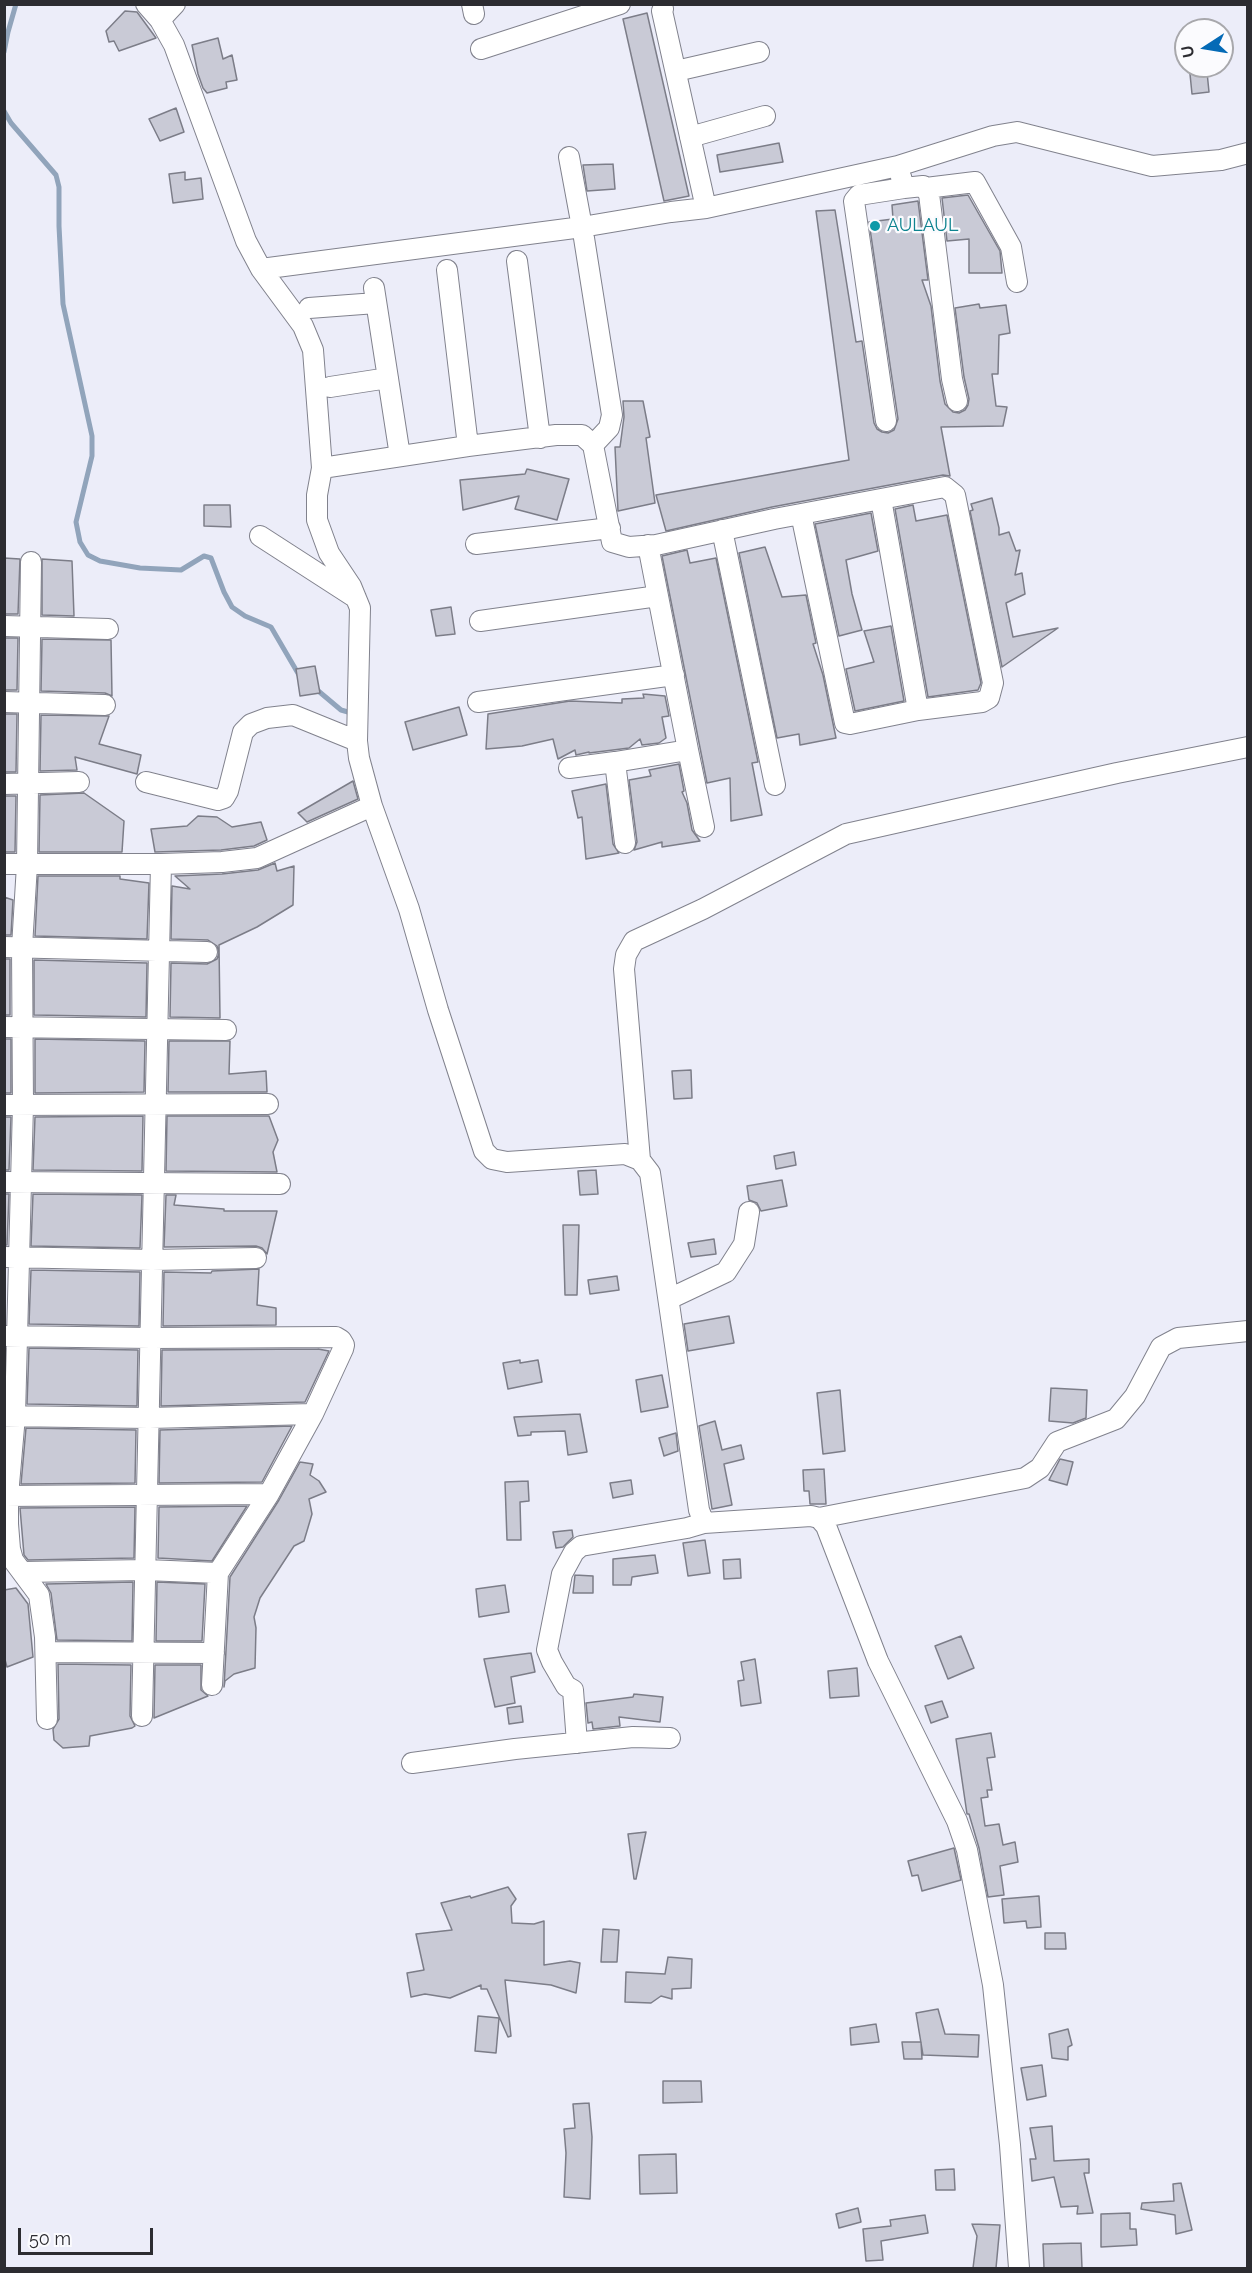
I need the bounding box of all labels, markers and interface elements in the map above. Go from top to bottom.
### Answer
north arrow [1174,18,1234,78]
text: U [1177,44,1198,59]
place label: AULAUL [887,215,958,237]
marker: AULAUL [868,219,882,233]
scale bar [21,2216,156,2254]
text: 50 m [29,2228,71,2249]

